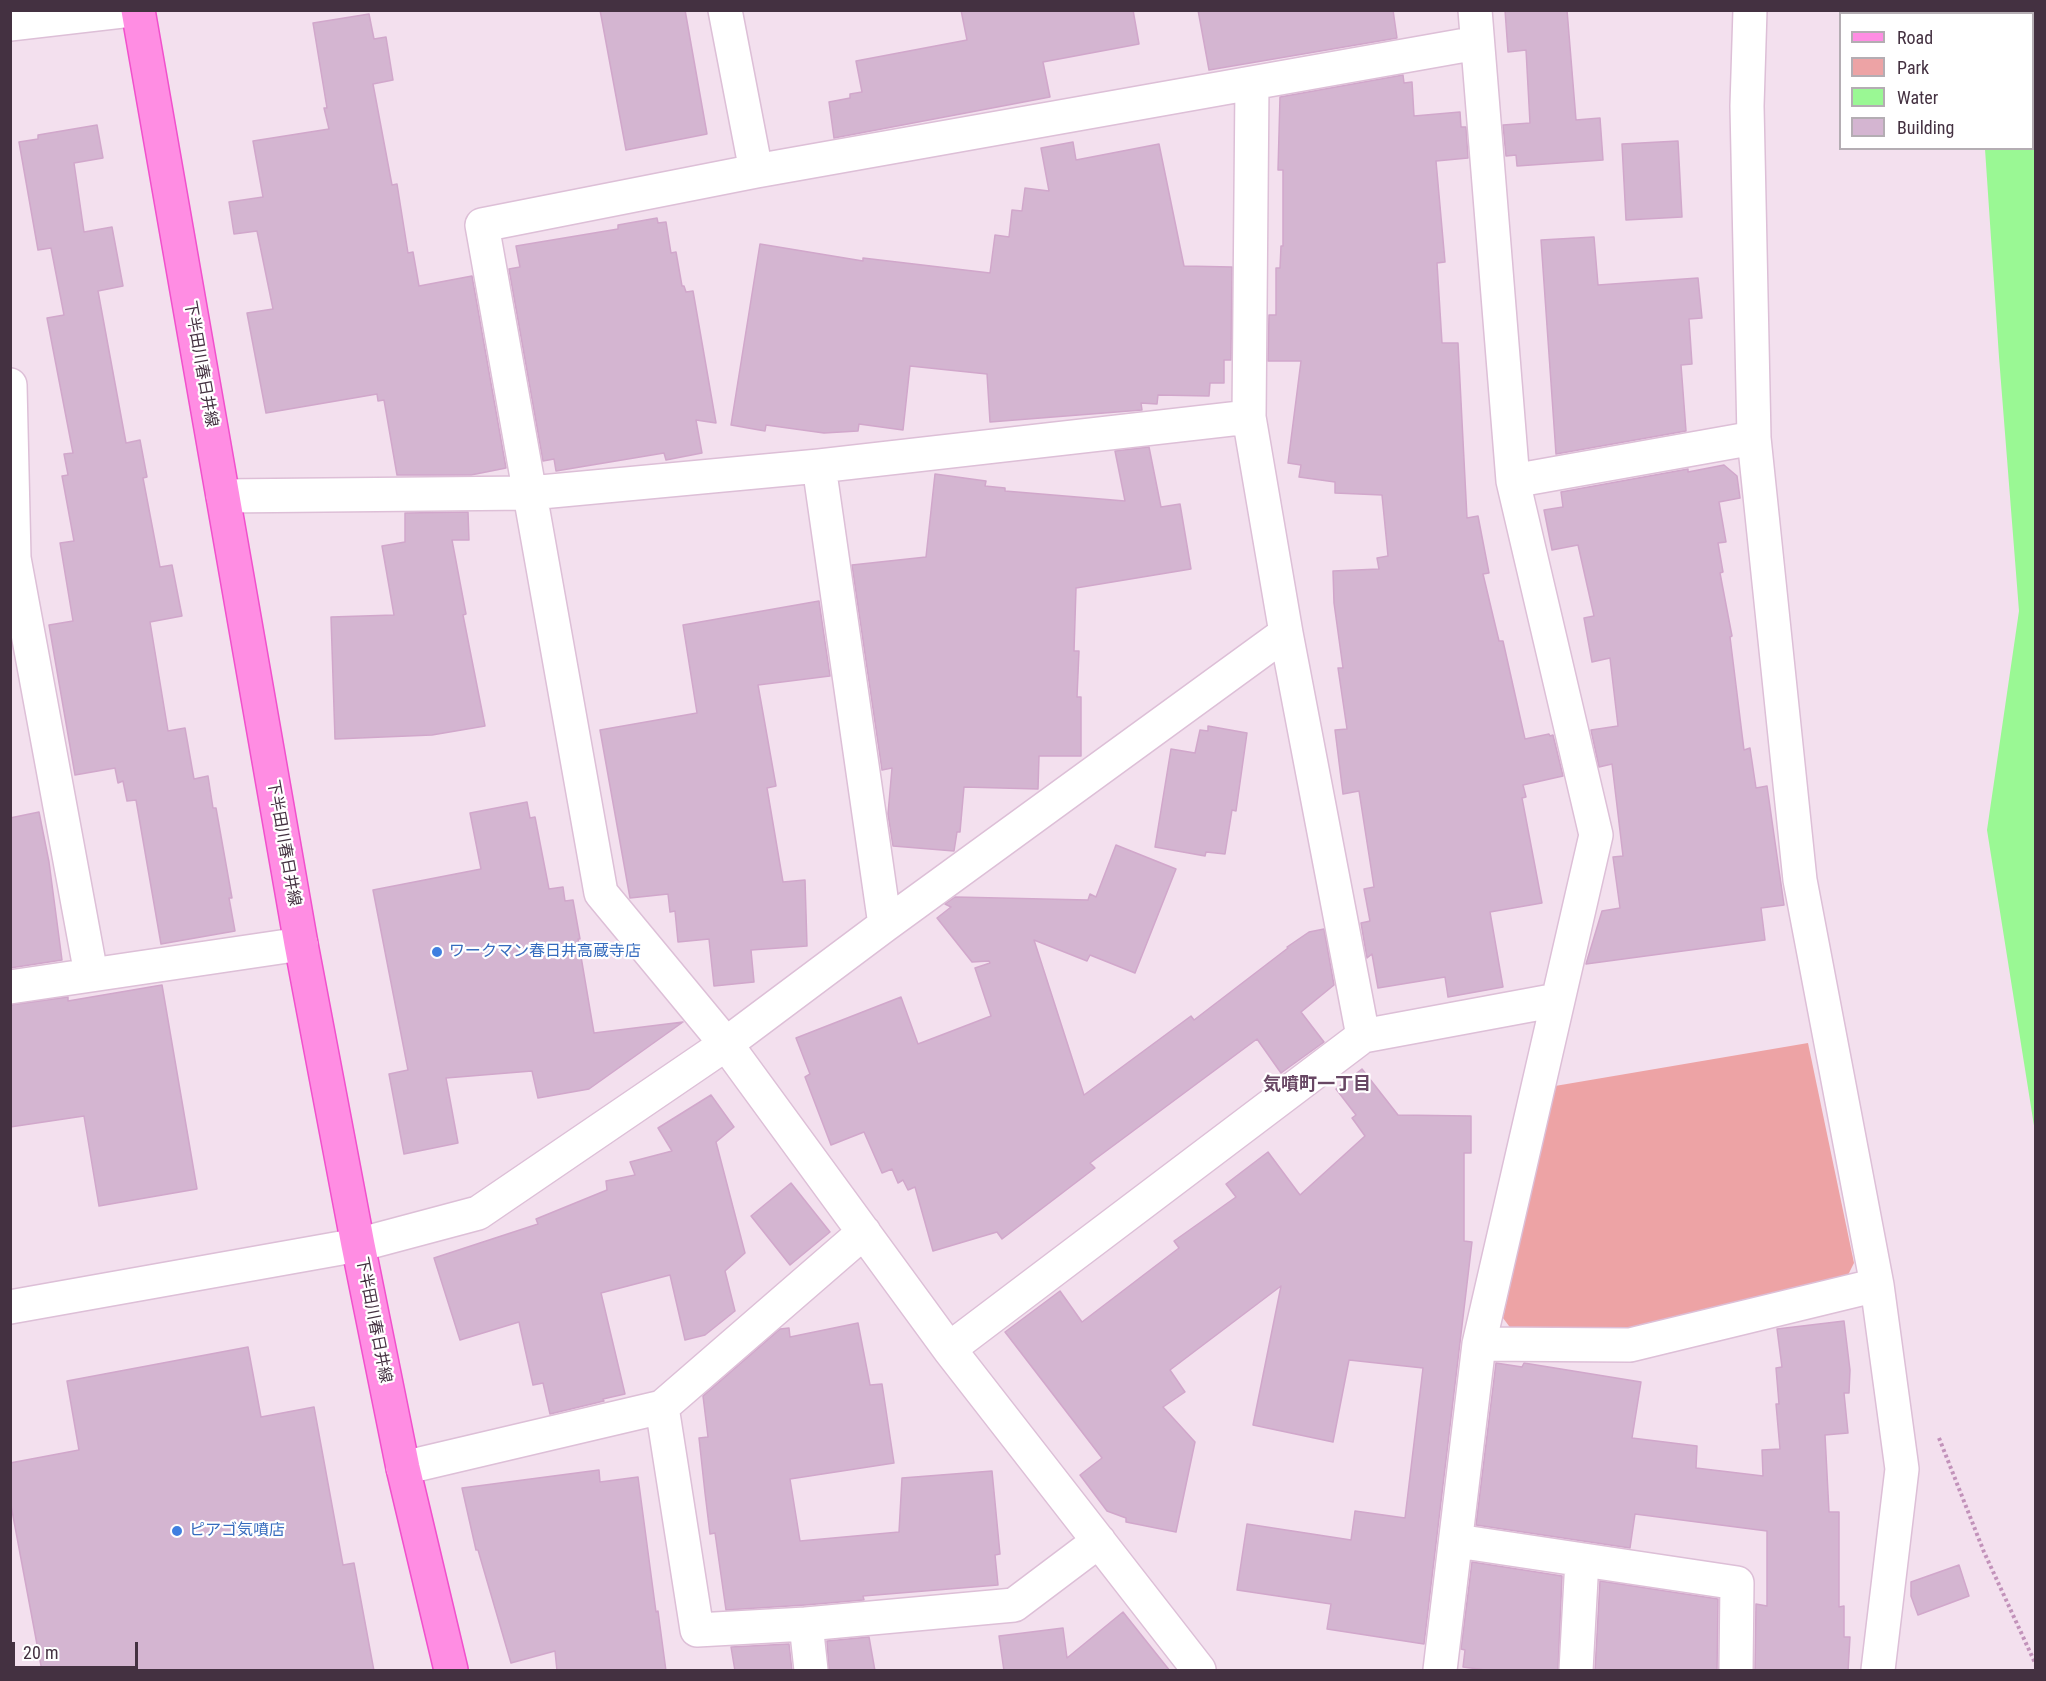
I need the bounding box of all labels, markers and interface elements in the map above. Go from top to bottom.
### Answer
legend [1839,12,2034,150]
text: Road [1897,27,1933,48]
text: Park [1897,57,1929,78]
text: Water [1897,87,1938,108]
text: Building [1897,117,1954,138]
street label: 下半田川春日井線 [179,299,221,429]
street label: 下半田川春日井線 [262,778,304,908]
place label: ワークマン春日井高蔵寺店 [449,942,641,962]
marker: ワークマン春日井高蔵寺店 [430,945,444,959]
district label: 気噴町一丁目 [1263,1074,1371,1096]
street label: 下半田川春日井線 [351,1255,395,1385]
place label: ピアゴ気噴店 [189,1521,285,1541]
marker: ピアゴ気噴店 [170,1524,184,1538]
scale bar [15,1630,141,1668]
text: 20 m [23,1642,58,1663]

